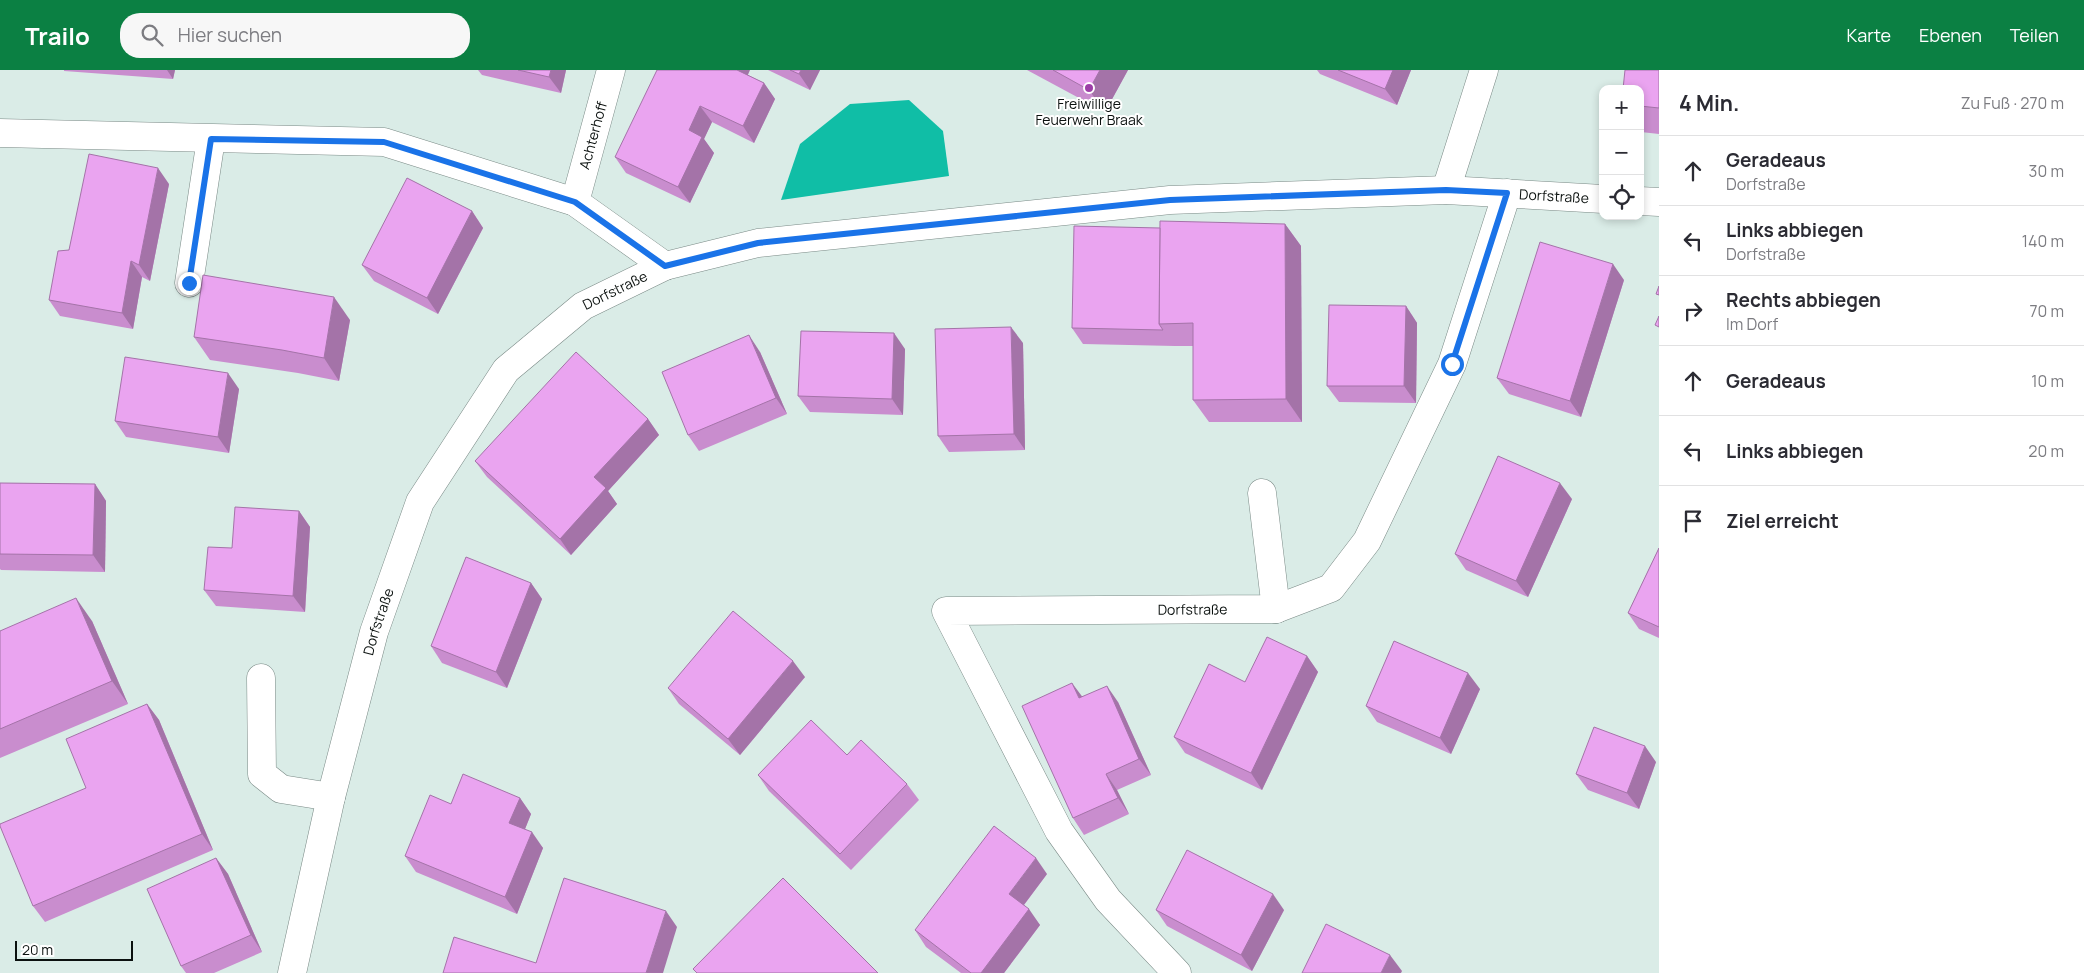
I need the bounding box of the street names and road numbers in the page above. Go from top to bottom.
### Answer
street label: Achterhoff [574,99,611,171]
street label: Dorfstraße [1519,184,1589,207]
street label: Dorfstraße [579,266,650,314]
street label: Dorfstraße [358,585,398,657]
street label: Dorfstraße [1158,599,1228,619]

